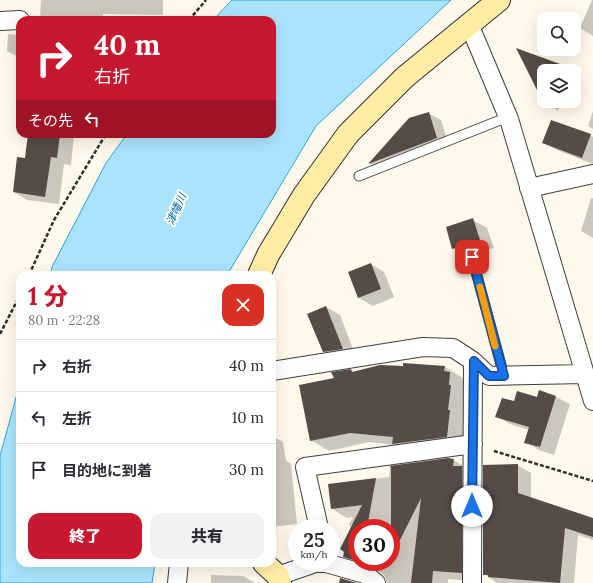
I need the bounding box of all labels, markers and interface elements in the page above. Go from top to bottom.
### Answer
map controls [537,12,581,108]
button: search [537,12,581,56]
text: 40 m [94,27,160,63]
icon: right [28,32,80,84]
button: layers [537,64,581,108]
text: 右折 [94,65,130,88]
icon: left [81,108,103,130]
text: その先 [28,111,73,130]
water label: 津幡川 [163,190,190,227]
pin [455,240,489,274]
icon: arrive [461,246,483,268]
text: 1 分 [28,281,68,312]
button: close [222,284,264,326]
text: 80 m · 22:28 [28,312,100,329]
icon: right [28,355,50,377]
text: 40 m [229,356,264,375]
text: 右折 [62,357,92,376]
icon: left [28,407,50,429]
text: 10 m [232,408,264,427]
text: 左折 [62,409,92,428]
icon: arrive [28,459,50,481]
text: 30 m [229,460,264,479]
text: 目的地に到着 [62,461,152,480]
position arrow [451,485,493,527]
button: 終了 [28,513,142,559]
button: 共有 [150,513,264,559]
speed limit sign: 30 [348,519,400,571]
text: 25 [303,527,325,552]
text: km/h [300,548,328,561]

